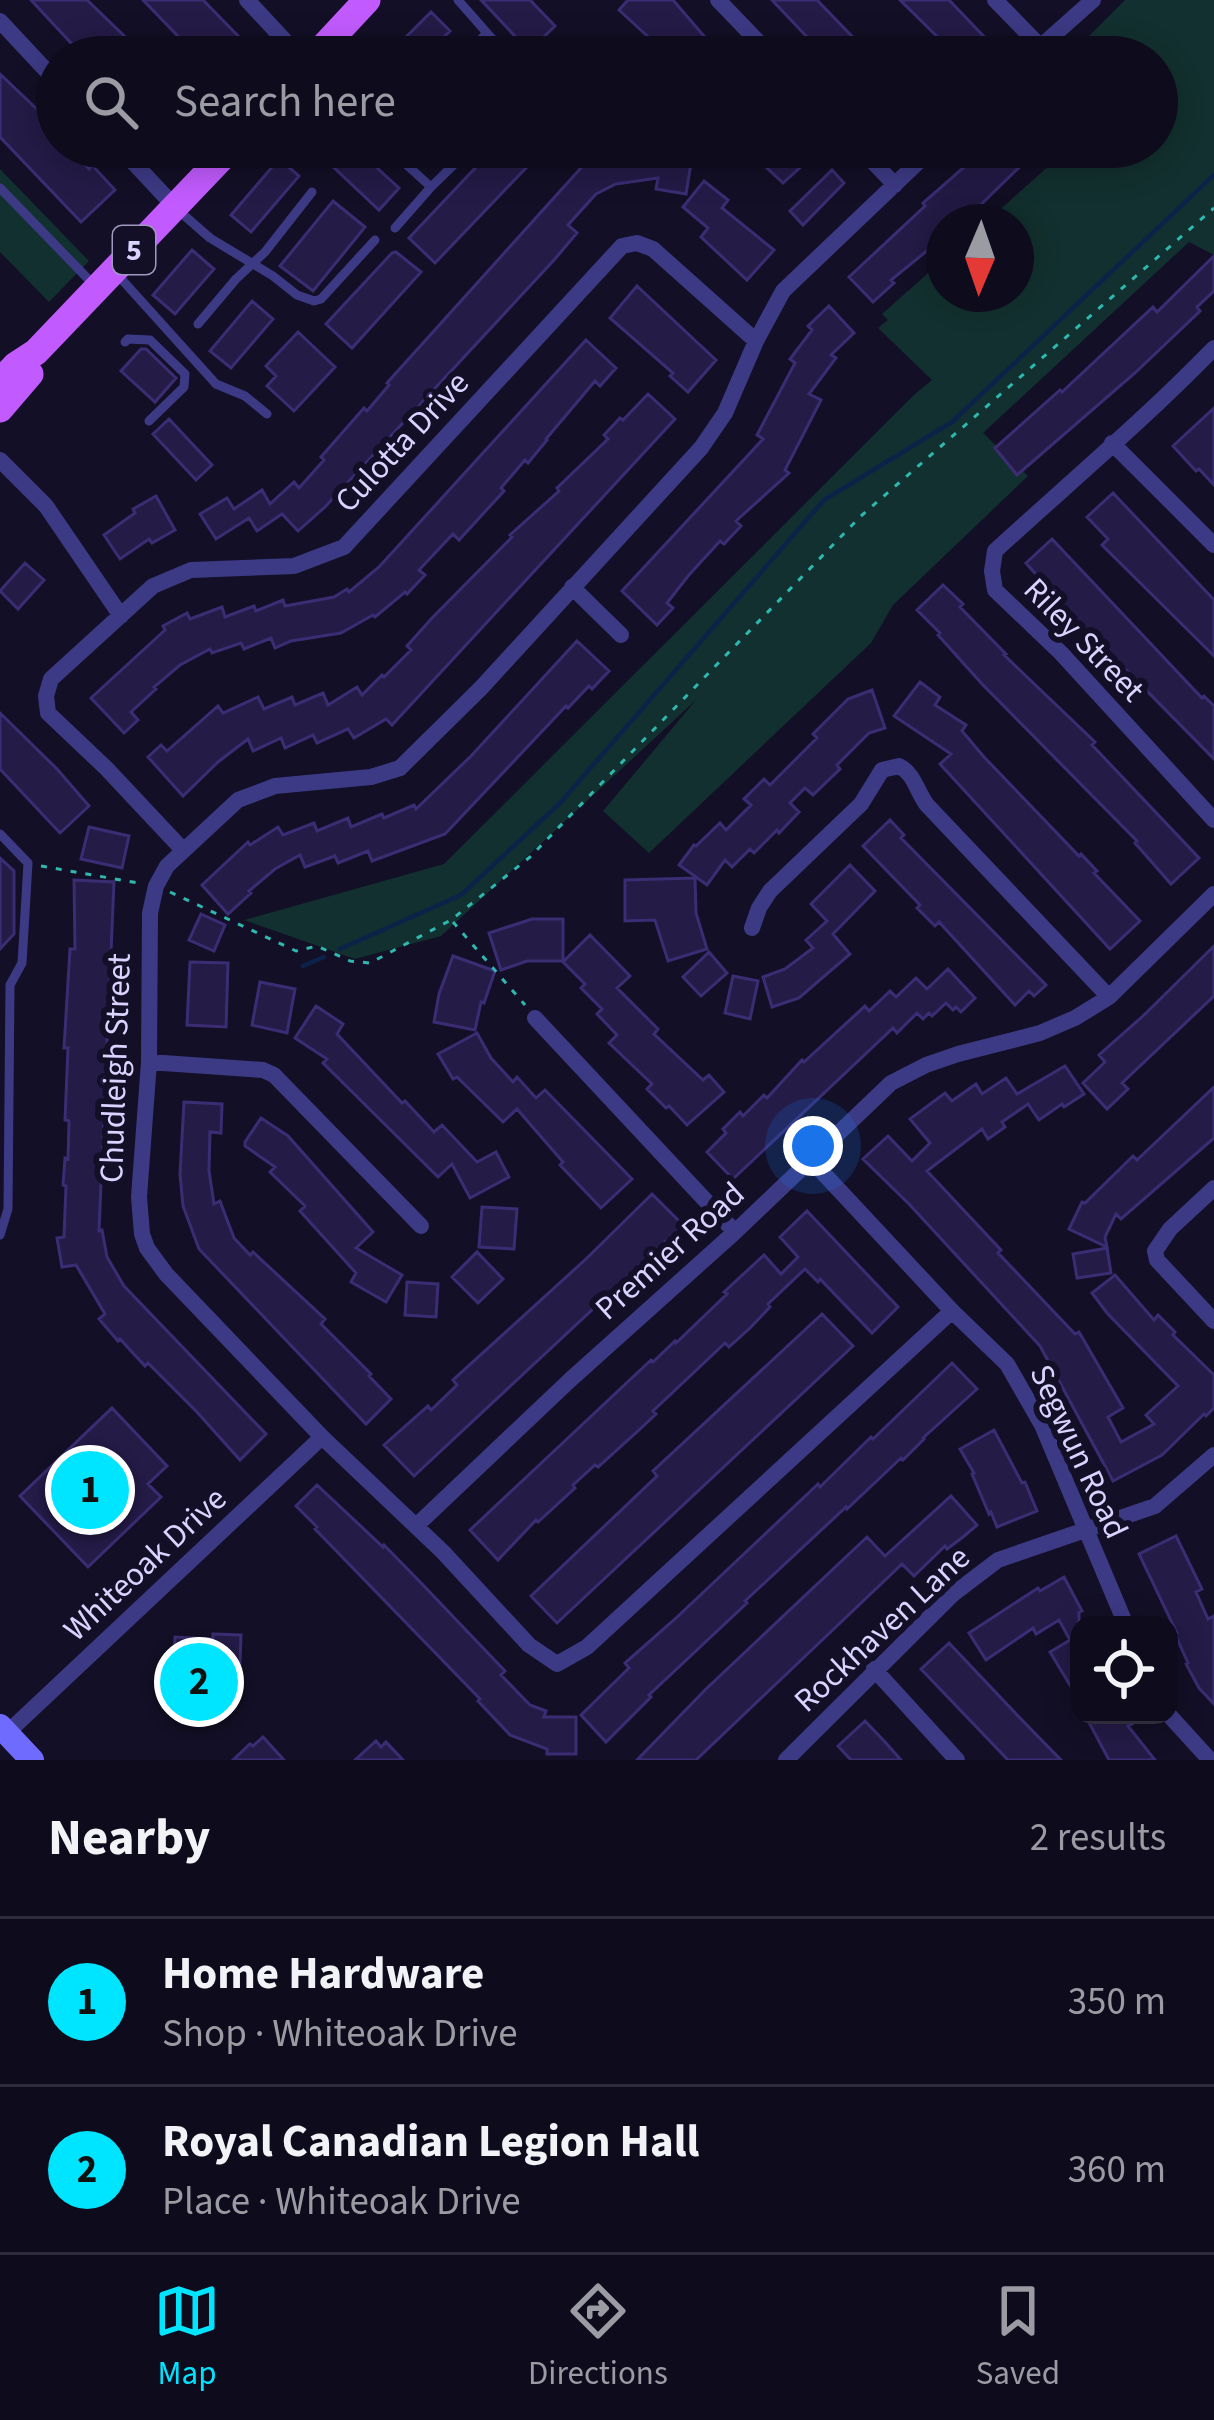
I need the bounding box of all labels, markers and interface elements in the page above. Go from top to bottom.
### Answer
search box [36,36,1178,168]
icon: search [78,69,144,135]
text: Search here [174,70,396,134]
north arrow [926,204,1034,312]
road number: 5 [113,226,155,274]
street label: Culotta Drive [324,361,480,523]
street label: Riley Street [1013,567,1155,713]
street label: Chudleigh Street [88,952,143,1184]
your location [783,1116,843,1176]
street label: Premier Road [585,1171,755,1331]
street label: Segwun Road [1018,1357,1140,1546]
pin: 1 [51,1445,129,1535]
street label: Whiteoak Drive [53,1476,237,1652]
street label: Rockhaven Lane [783,1535,981,1723]
map controls [1070,1616,1178,1724]
button: locate [1070,1616,1178,1724]
pin: 2 [160,1637,238,1727]
text: Nearby [48,1802,210,1874]
text: 2 results [1030,1810,1166,1866]
text: Home Hardware [162,1942,484,2006]
text: 1 [77,1974,97,2030]
text: 350 m [1068,1974,1166,2030]
text: Shop · Whiteoak Drive [162,2006,517,2062]
text: Royal Canadian Legion Hall [162,2110,699,2174]
text: 2 [77,2142,97,2198]
text: 360 m [1068,2142,1166,2198]
text: Place · Whiteoak Drive [162,2174,521,2230]
tab: Map [154,2278,220,2397]
tab: Directions [528,2278,668,2397]
tab: Saved [976,2278,1060,2397]

